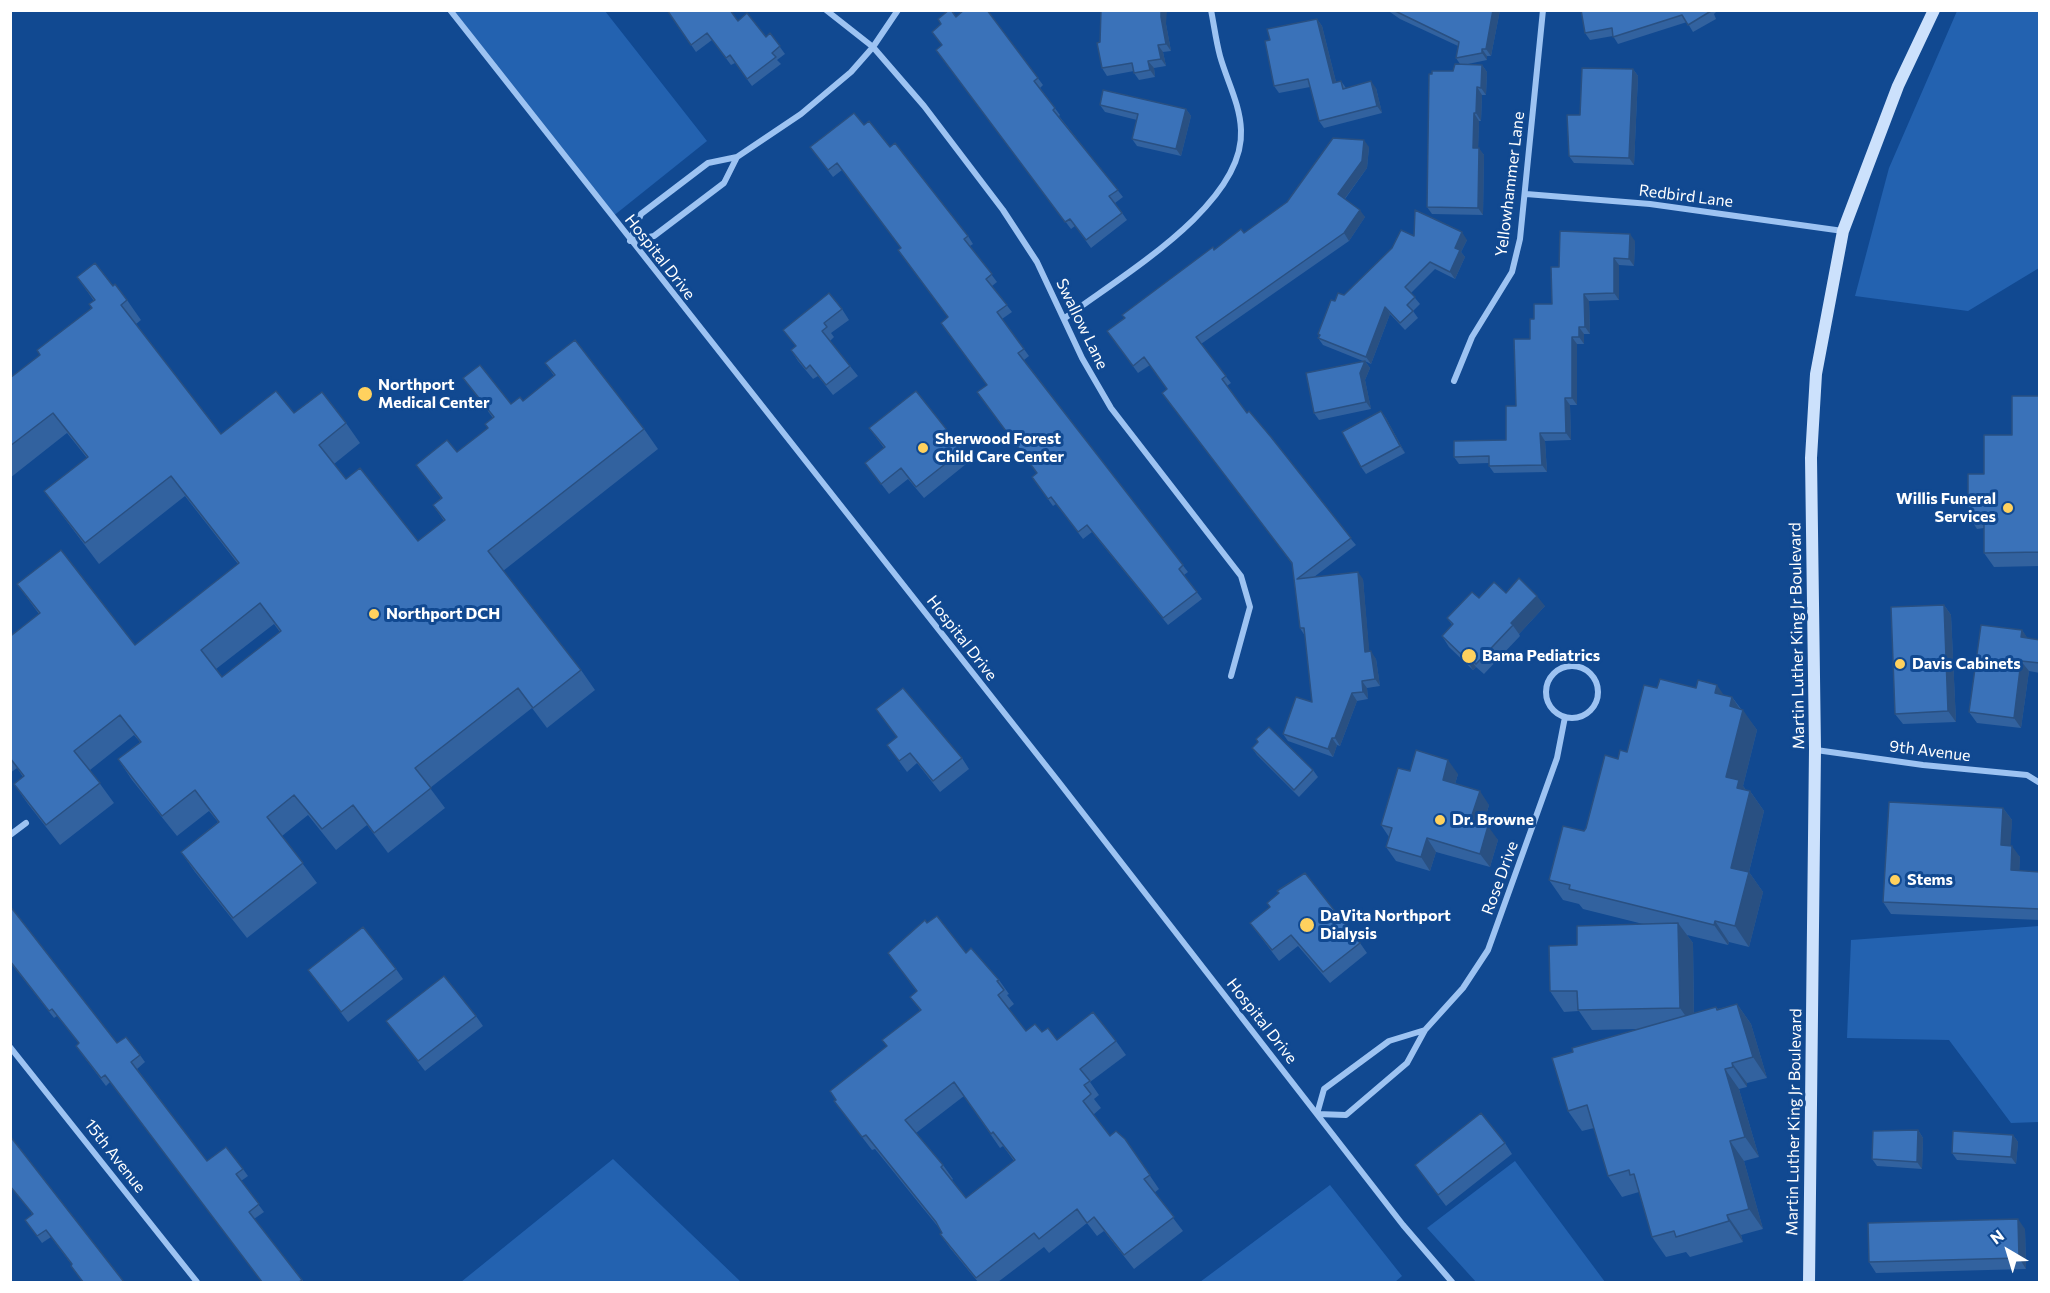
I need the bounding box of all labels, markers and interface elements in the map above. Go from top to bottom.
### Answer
street label: Yellowhammer Lane [1492,110,1528,258]
street label: Redbird Lane [1638,181,1734,211]
street label: Hospital Drive [621,211,699,303]
street label: Swallow Lane [1052,276,1112,372]
place label: Northport Medical Center [378,375,489,413]
marker: Northport Medical Center [356,385,374,403]
place label: Sherwood Forest Child Care Center [935,429,1064,467]
marker: Sherwood Forest Child Care Center [916,441,930,455]
place label: Willis Funeral Services [1896,489,1996,527]
marker: Willis Funeral Services [2001,501,2015,515]
street label: Martin Luther King Jr Boulevard [1785,522,1809,750]
street label: Hospital Drive [923,592,1001,684]
place label: Northport DCH [386,604,500,624]
marker: Northport DCH [367,607,381,621]
place label: Bama Pediatrics [1482,646,1600,666]
marker: Bama Pediatrics [1460,647,1478,665]
place label: Davis Cabinets [1912,654,2021,674]
marker: Davis Cabinets [1893,657,1907,671]
street label: 9th Avenue [1888,736,1972,766]
place label: Dr. Browne [1452,810,1534,830]
marker: Dr. Browne [1433,813,1447,827]
street label: Rose Drive [1478,839,1522,917]
place label: Stems [1907,870,1953,890]
marker: Stems [1888,873,1902,887]
place label: DaVita Northport Dialysis [1320,906,1451,944]
marker: DaVita Northport Dialysis [1298,916,1316,934]
street label: Hospital Drive [1223,975,1301,1067]
street label: Martin Luther King Jr Boulevard [1782,1008,1806,1236]
street label: 15th Avenue [80,1115,150,1197]
north arrow [1978,1221,2038,1281]
text: N [1986,1225,2007,1248]

